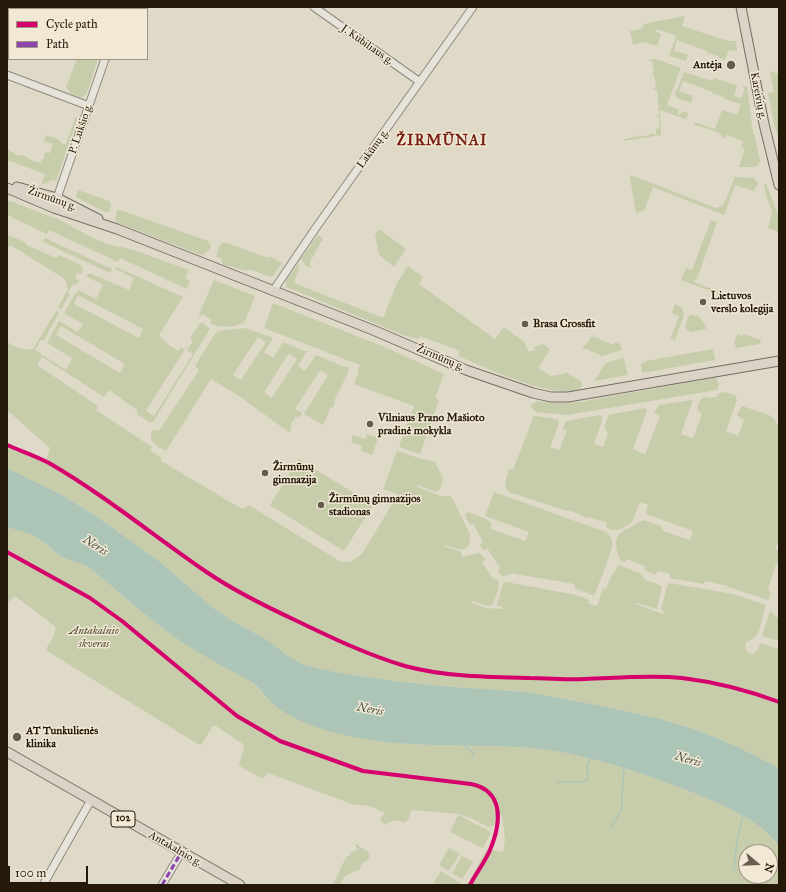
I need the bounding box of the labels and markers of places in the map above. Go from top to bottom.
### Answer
place label: Antėja [693,58,722,72]
marker: Antėja [725,59,737,71]
place label: Lietuvos verslo kolegija [711,289,773,315]
marker: Lietuvos verslo kolegija [698,297,708,307]
place label: Brasa Crossfit [533,317,596,331]
marker: Brasa Crossfit [520,319,530,329]
place label: Vilniaus Prano Mašioto pradinė mokykla [378,411,485,437]
marker: Vilniaus Prano Mašioto pradinė mokykla [365,419,375,429]
place label: Žirmūnų gimnazija [273,460,316,486]
marker: Žirmūnų gimnazija [260,468,270,478]
place label: Žirmūnų gimnazijos stadionas [329,492,421,518]
marker: Žirmūnų gimnazijos stadionas [316,500,326,510]
place label: AT Tunkulienės klinika [26,724,98,750]
marker: AT Tunkulienės klinika [11,731,23,743]

